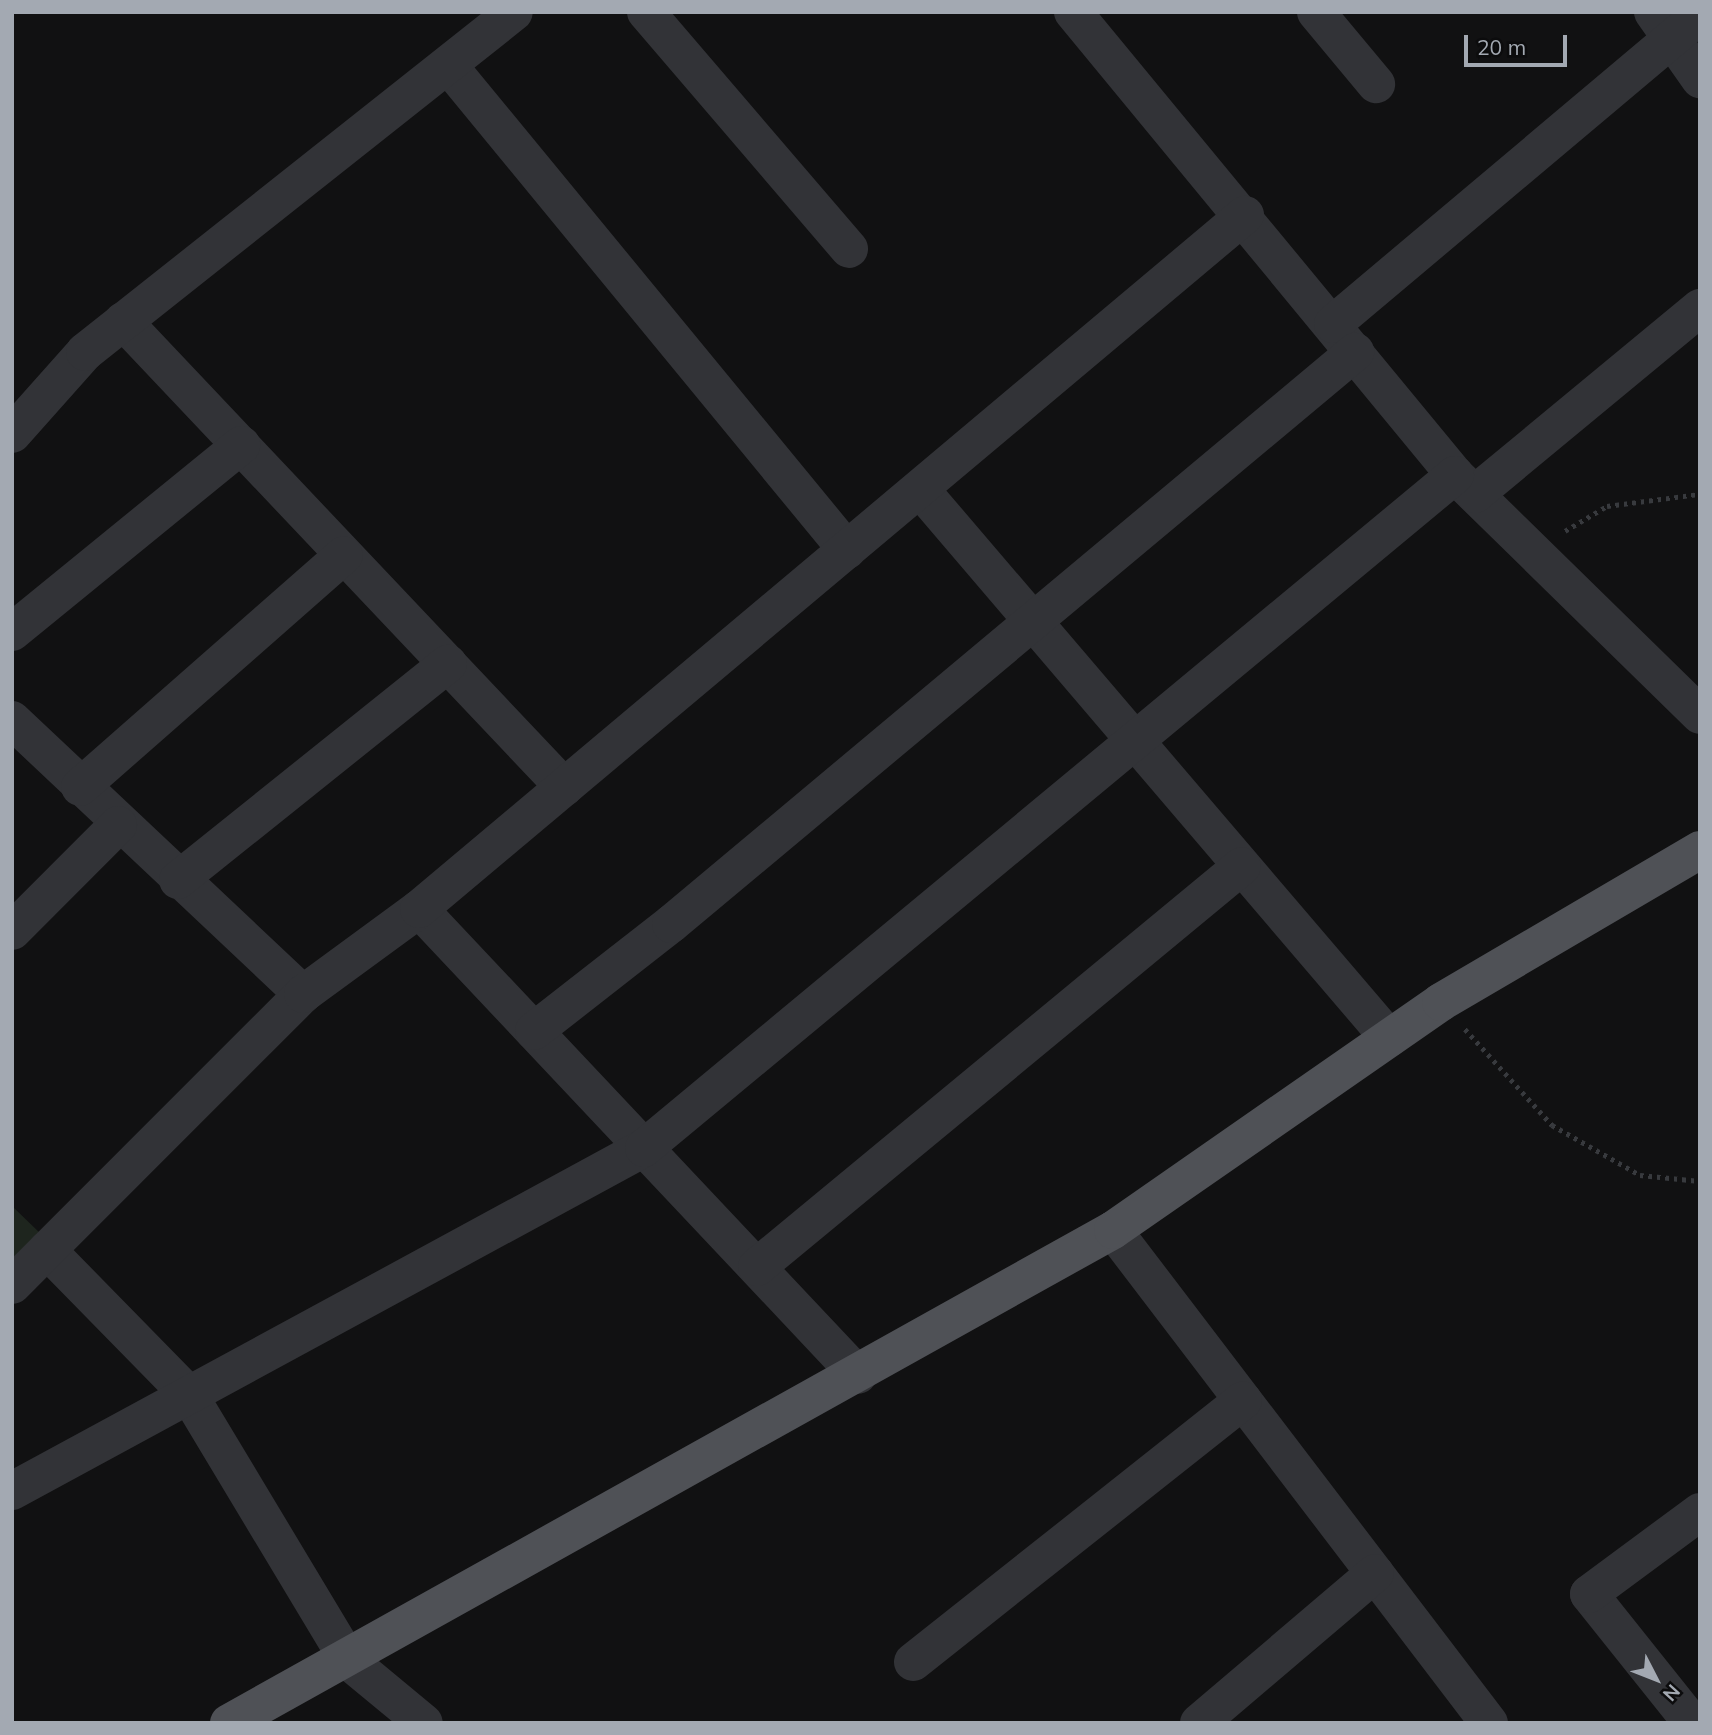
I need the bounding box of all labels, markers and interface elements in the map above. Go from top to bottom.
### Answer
scale bar [1467,21,1570,65]
text: 20 m [1477,34,1526,60]
north arrow [1621,1644,1691,1714]
text: N [1658,1680,1685,1706]

